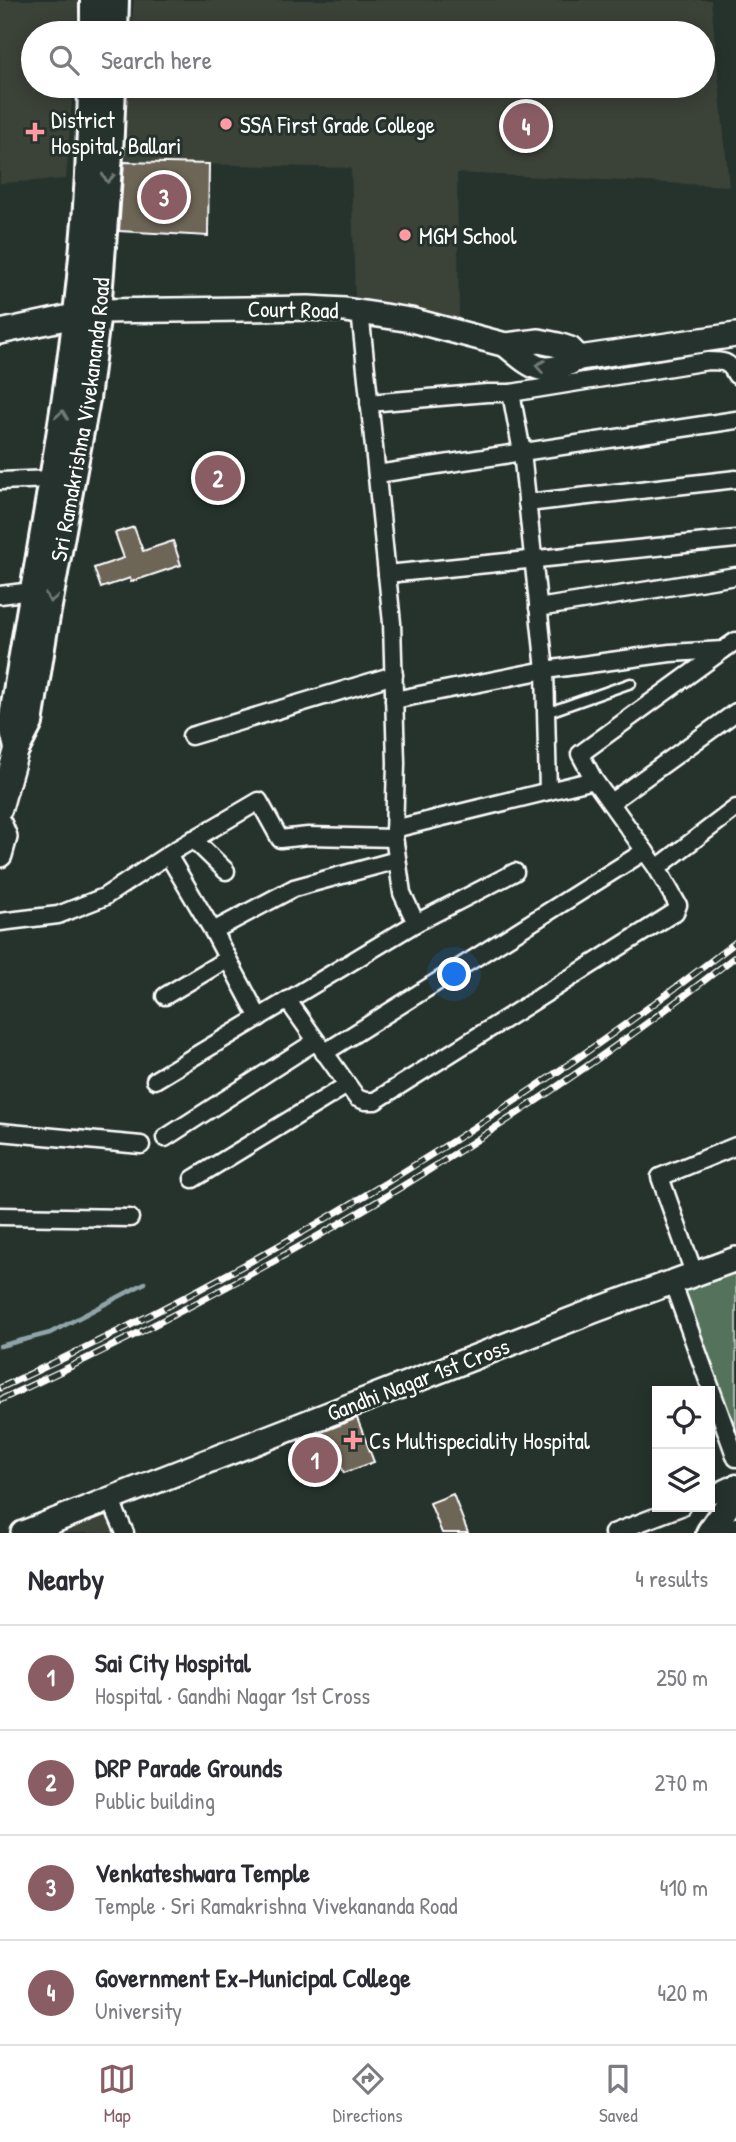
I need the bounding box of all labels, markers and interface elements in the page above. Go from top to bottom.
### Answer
search box [21,21,715,98]
icon: search [45,41,83,79]
text: Search here [101,42,212,77]
pin: 4 [503,100,549,152]
place label: District Hospital, Ballari [51,104,181,161]
place label: SSA First Grade College [240,109,435,140]
marker: SSA First Grade College [218,116,234,132]
marker: District Hospital, Ballari [25,122,45,142]
pin: 3 [141,171,187,223]
one-way arrow [101,173,116,184]
place label: MGM School [419,220,517,251]
marker: MGM School [397,227,413,243]
street label: Sri Ramakrishna Vivekananda Road [42,276,116,564]
street label: Court Road [247,293,339,325]
one-way arrow [534,359,546,374]
one-way arrow [54,409,69,421]
pin: 2 [195,452,241,504]
one-way arrow [44,592,59,604]
your location [437,957,471,991]
street label: Gandhi Nagar 1st Cross [322,1330,514,1428]
map controls [652,1386,715,1512]
button: locate [652,1386,715,1449]
place label: Cs Multispeciality Hospital [369,1425,591,1456]
marker: Cs Multispeciality Hospital [343,1430,363,1450]
pin: 1 [292,1434,338,1486]
button: layers [652,1449,715,1512]
text: Nearby [28,1559,104,1599]
text: 4 results [635,1563,708,1594]
text: Sai City Hospital [95,1645,251,1680]
text: 1 [47,1662,55,1693]
text: 250 m [656,1662,708,1693]
text: Hospital · Gandhi Nagar 1st Cross [95,1680,370,1711]
text: DRP Parade Grounds [95,1750,282,1785]
text: 2 [46,1767,56,1798]
text: 270 m [655,1767,708,1798]
text: Public building [95,1785,215,1816]
text: Venkateshwara Temple [95,1855,310,1890]
text: 3 [46,1872,56,1903]
text: 410 m [660,1872,708,1903]
text: Temple · Sri Ramakrishna Vivekananda Road [95,1890,457,1921]
text: Government Ex-Municipal College [95,1960,411,1995]
text: 4 [47,1977,55,2008]
text: 420 m [657,1977,708,2008]
text: University [95,1995,182,2026]
tab: Map [98,2060,136,2128]
tab: Directions [333,2060,403,2128]
tab: Saved [599,2060,638,2128]

